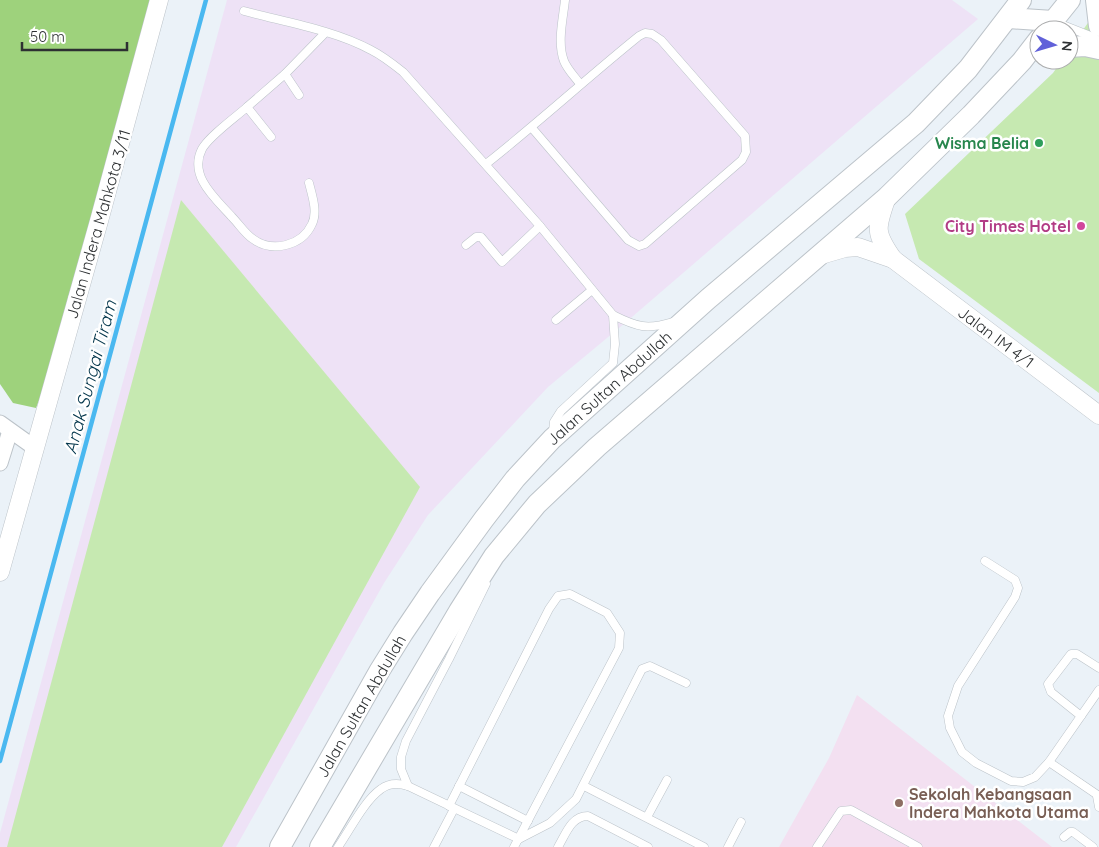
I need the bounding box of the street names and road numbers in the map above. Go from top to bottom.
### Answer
street label: Jalan Indera Mahkota 3/11 [61,127,135,321]
street label: Jalan IM 4/1 [954,302,1038,372]
street label: Jalan Sultan Abdullah [542,327,676,449]
street label: Jalan Sultan Abdullah [312,631,410,781]

